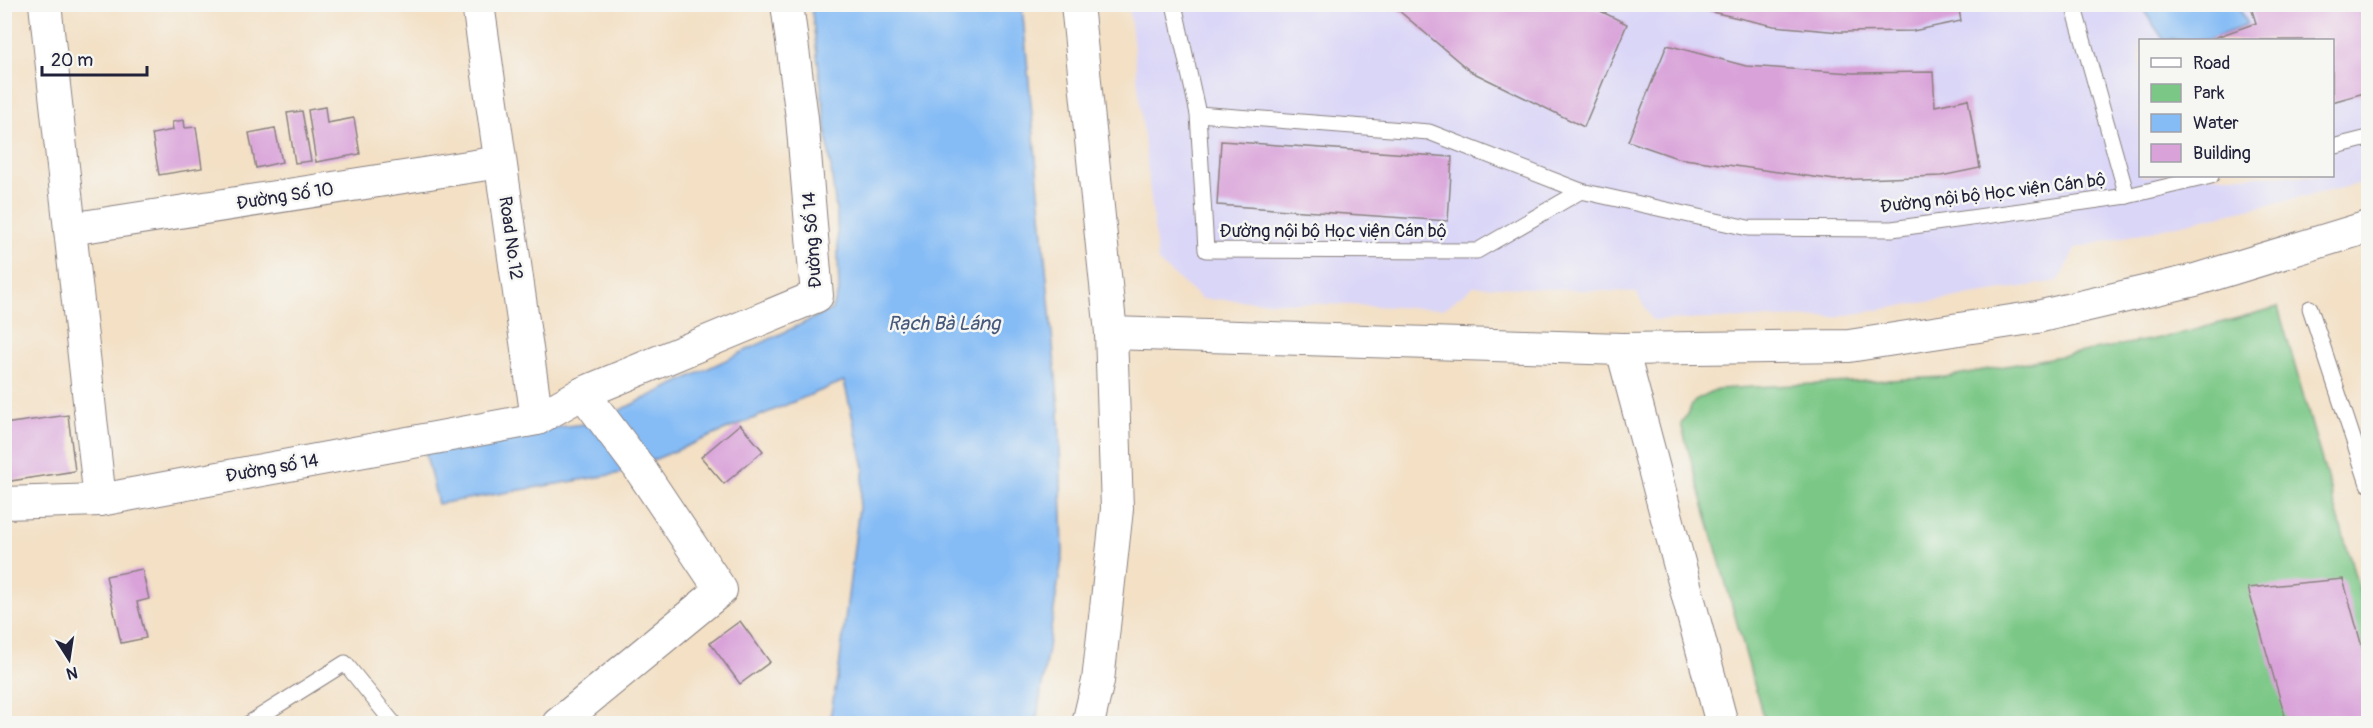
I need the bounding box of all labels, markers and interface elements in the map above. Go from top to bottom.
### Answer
scale bar [42,39,147,77]
legend [2139,39,2334,177]
text: 20 m [51,49,93,72]
text: Road [2193,52,2230,75]
text: Park [2193,82,2225,105]
text: Water [2193,112,2239,135]
text: Building [2193,142,2251,165]
street label: Đường nội bộ Học viện Cán bộ [1879,168,2107,219]
street label: Đường Số 10 [235,177,335,216]
street label: Đường Số 14 [798,190,827,289]
street label: Road No.12 [493,195,528,281]
street label: Đường nội bộ Học viện Cán bộ [1220,220,1447,243]
water label: Rạch Bà Láng [888,311,1002,336]
street label: Đường số 14 [224,449,321,488]
north arrow [39,629,99,689]
text: N [64,662,79,684]

